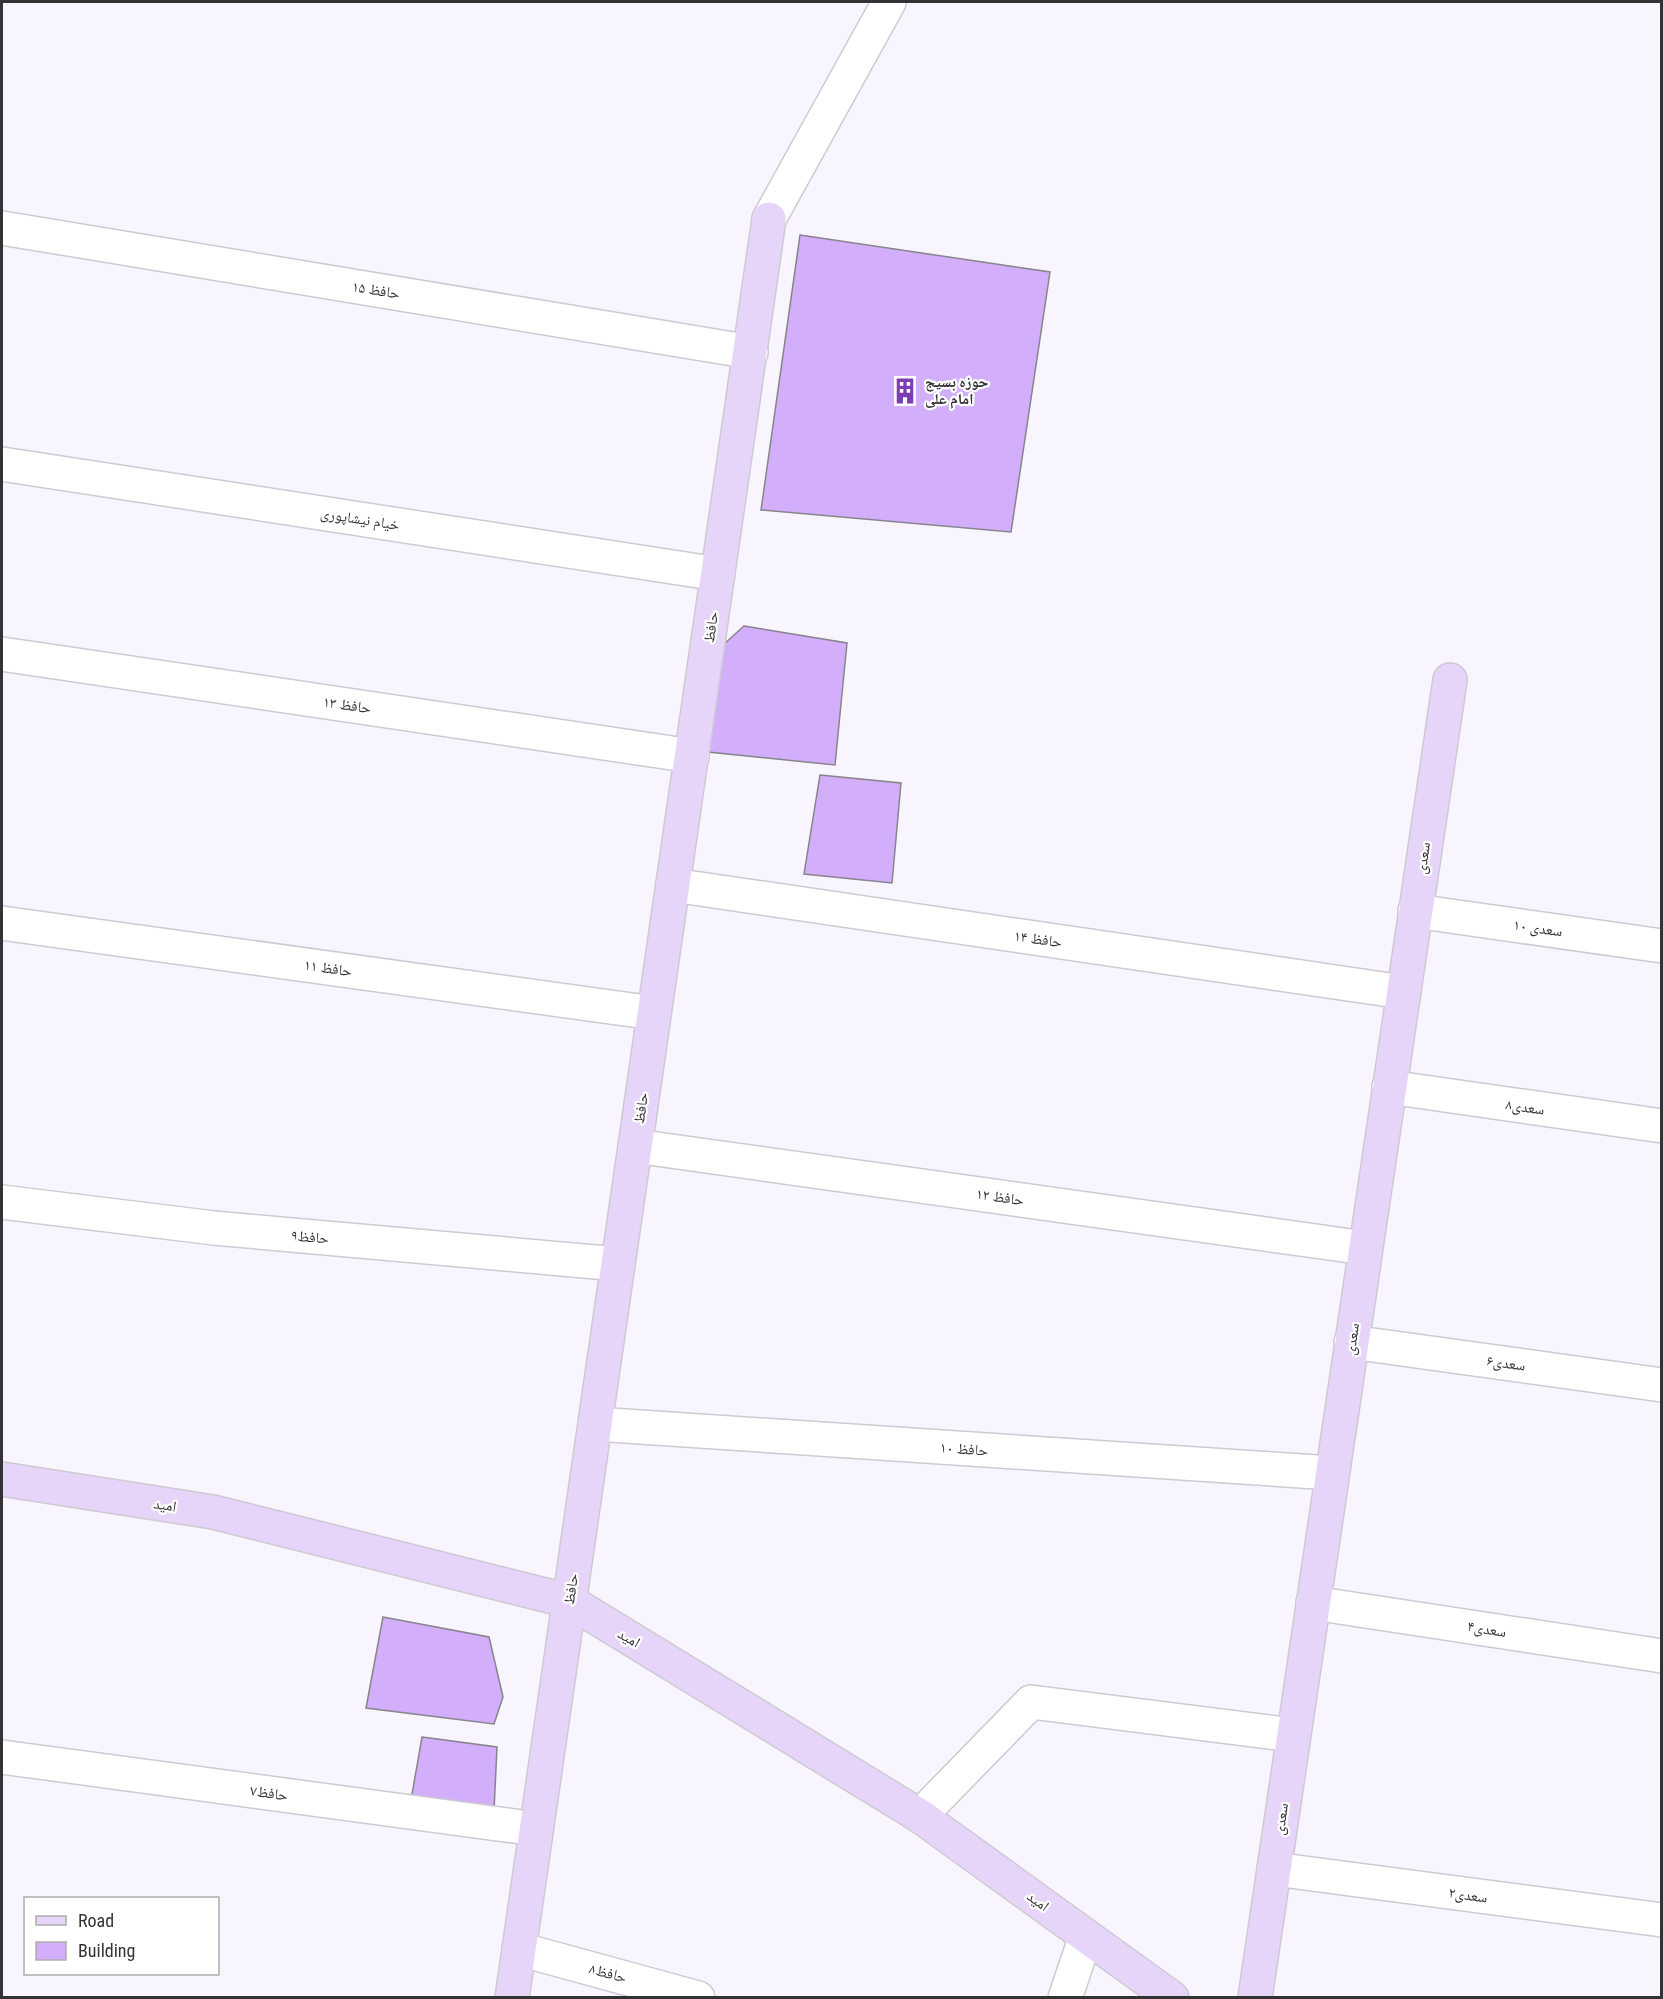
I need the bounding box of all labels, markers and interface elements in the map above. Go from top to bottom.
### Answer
street label: حافظ ۱۵ [351,277,402,303]
place label: حوزه بسیج امام علی [925,373,989,409]
building icon: حوزه بسیج امام علی [890,376,920,406]
street label: خیام نیشاپوری [319,504,401,535]
street label: حافظ [700,610,722,644]
street label: حافظ ۱۳ [322,693,373,717]
street label: سعدی [1412,841,1435,875]
street label: سعدی ۱۰ [1512,916,1564,941]
street label: حافظ ۱۴ [1013,927,1064,951]
street label: حافظ ۱۱ [303,956,354,980]
street label: حافظ [630,1091,652,1125]
street label: سعدی۸ [1504,1095,1546,1120]
street label: حافظ ۱۲ [975,1185,1026,1209]
street label: حافظ۹ [290,1226,330,1248]
street label: سعدی [1341,1322,1364,1356]
street label: سعدی۶ [1485,1351,1527,1376]
street label: حافظ ۱۰ [939,1438,989,1460]
street label: امید [152,1494,178,1516]
street label: حافظ [560,1572,582,1606]
street label: سعدی۴ [1466,1617,1508,1642]
street label: امید [615,1624,643,1652]
street label: حافظ۷ [249,1781,290,1805]
street label: سعدی [1270,1802,1293,1836]
street label: سعدی۲ [1447,1883,1489,1908]
street label: امید [1023,1887,1053,1915]
legend [24,1897,219,1975]
text: Road [78,1910,114,1931]
text: Building [78,1940,135,1961]
street label: حافظ۸ [587,1959,629,1987]

